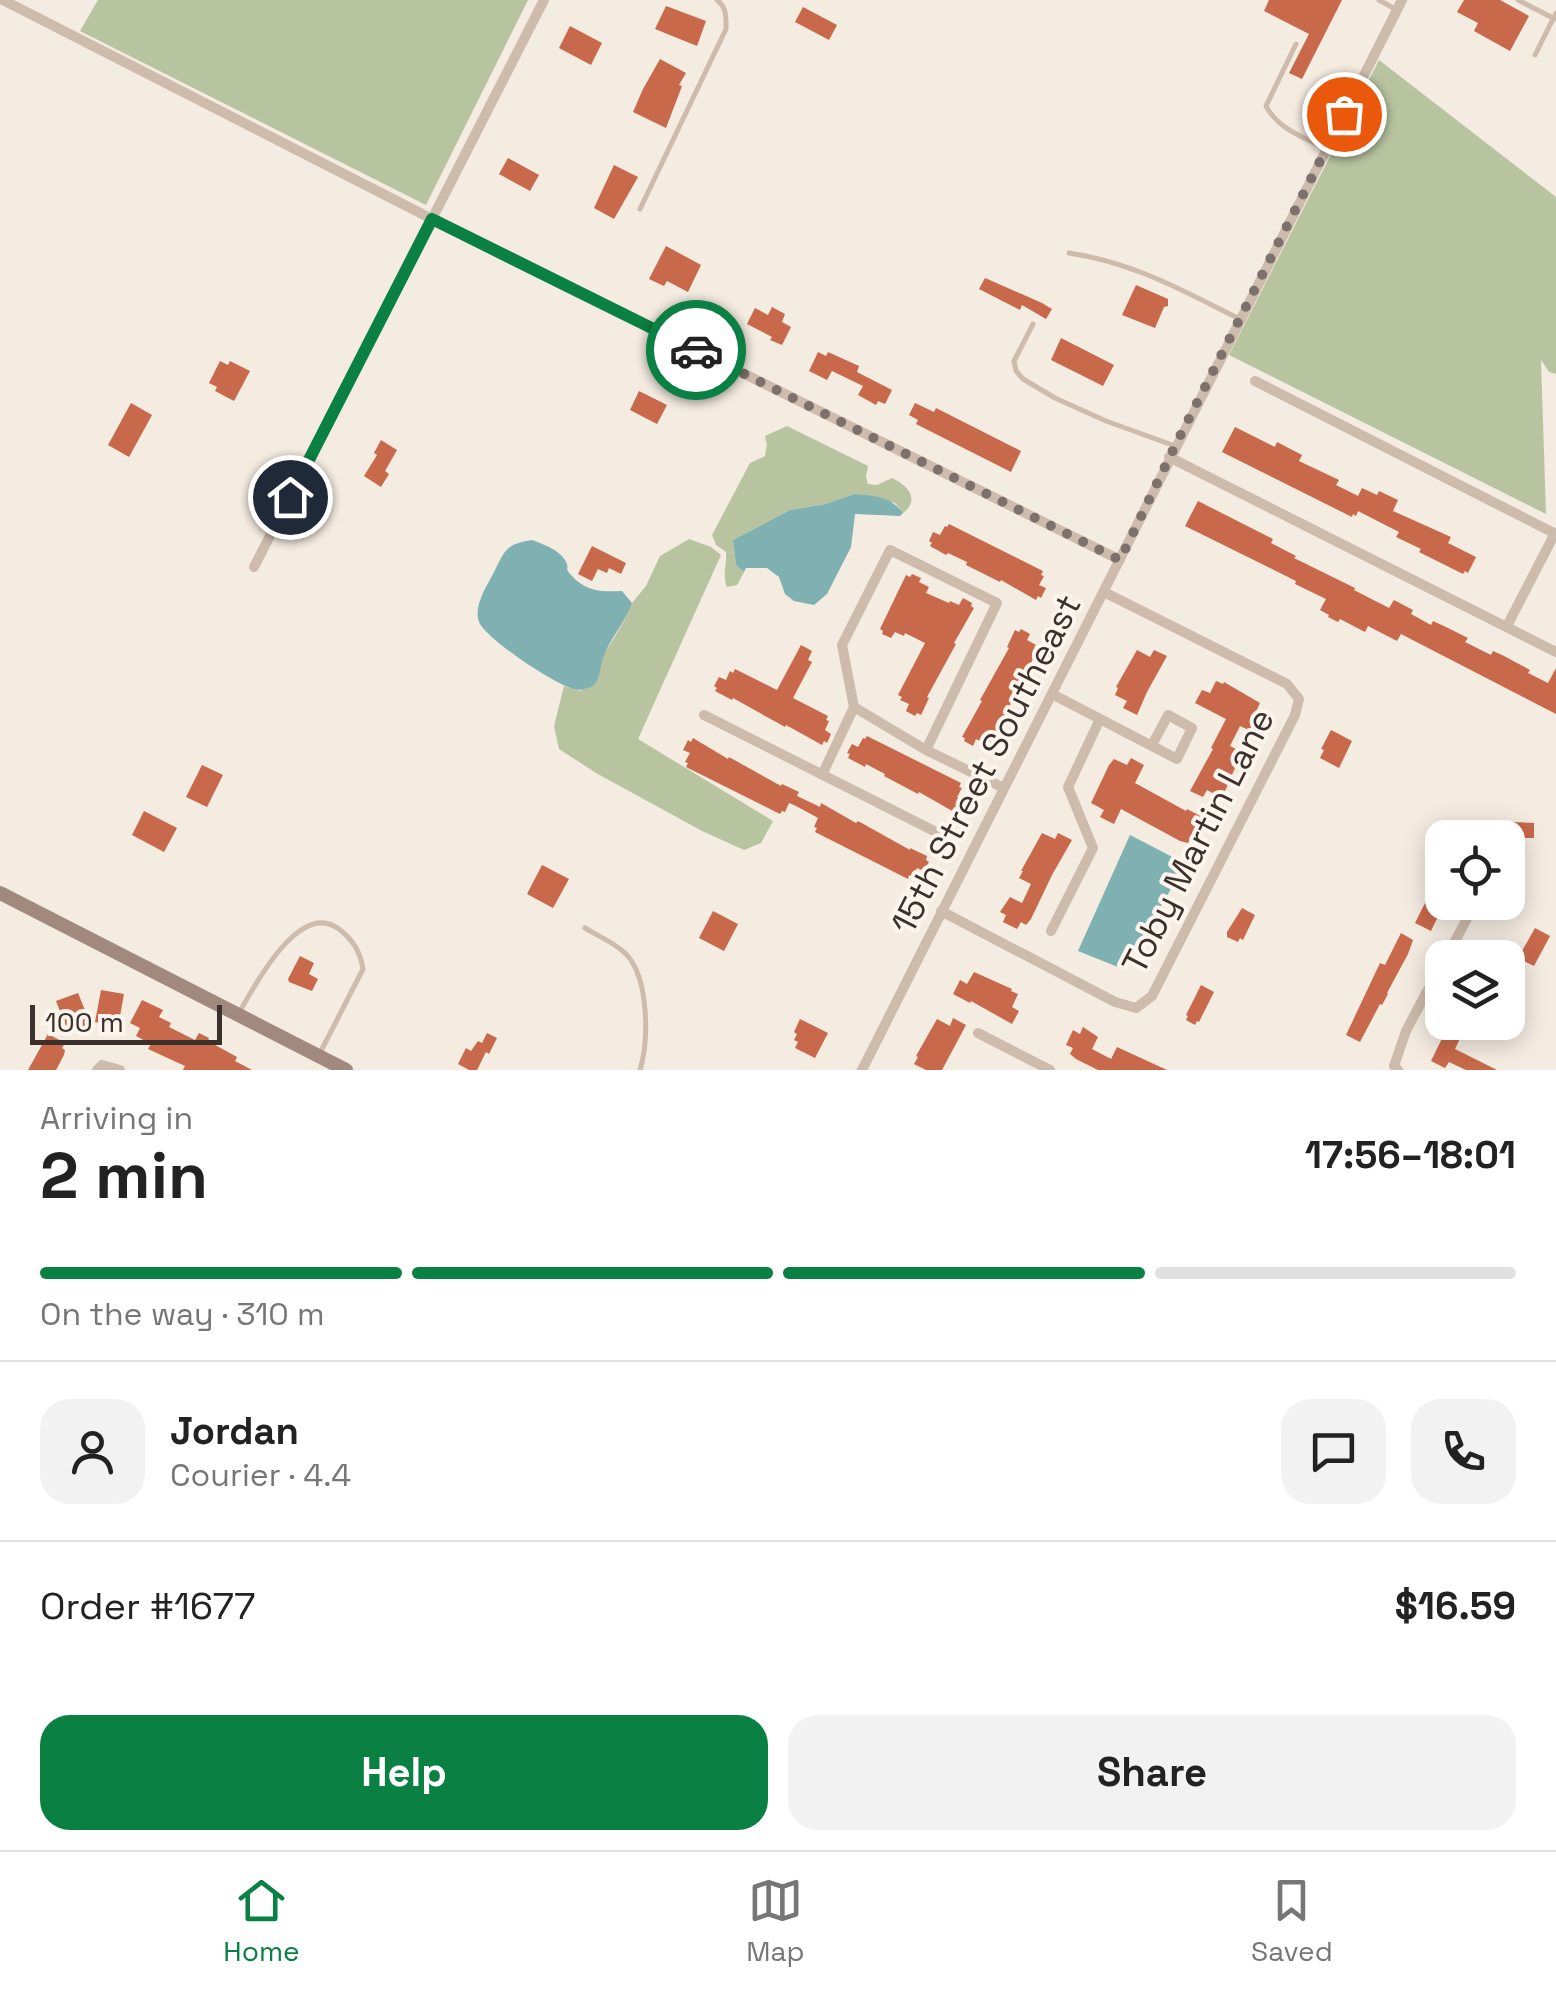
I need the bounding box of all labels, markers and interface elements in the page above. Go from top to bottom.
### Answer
pin [1302,72,1387,157]
icon: bag [1317,87,1372,142]
courier [646,300,746,400]
icon: car [669,323,724,378]
pin [248,455,333,540]
icon: home [263,470,318,525]
street label: 15th Street Southeast [881,587,1091,941]
street label: Toby Martin Lane [1112,701,1284,981]
map controls [1425,820,1525,1040]
button: locate [1425,820,1525,920]
button: layers [1425,940,1525,1040]
scale bar [30,1000,222,1044]
text: 100 m [45,1004,124,1040]
text: Arriving in [40,1098,193,1138]
text: 17:56–18:01 [1305,1131,1516,1179]
text: 2 min [40,1134,208,1217]
text: On the way · 310 m [40,1294,325,1334]
button: person [40,1399,145,1504]
button: chat [1281,1399,1386,1504]
button: phone [1411,1399,1516,1504]
text: Jordan [170,1407,299,1455]
text: Courier · 4.4 [170,1455,351,1495]
text: Order #1677 [40,1582,255,1630]
text: $16.59 [1395,1582,1516,1630]
button: Help [40,1715,768,1830]
button: Share [788,1715,1516,1830]
tab: Home [223,1873,300,1969]
tab: Map [746,1873,805,1969]
tab: Saved [1251,1873,1333,1969]

